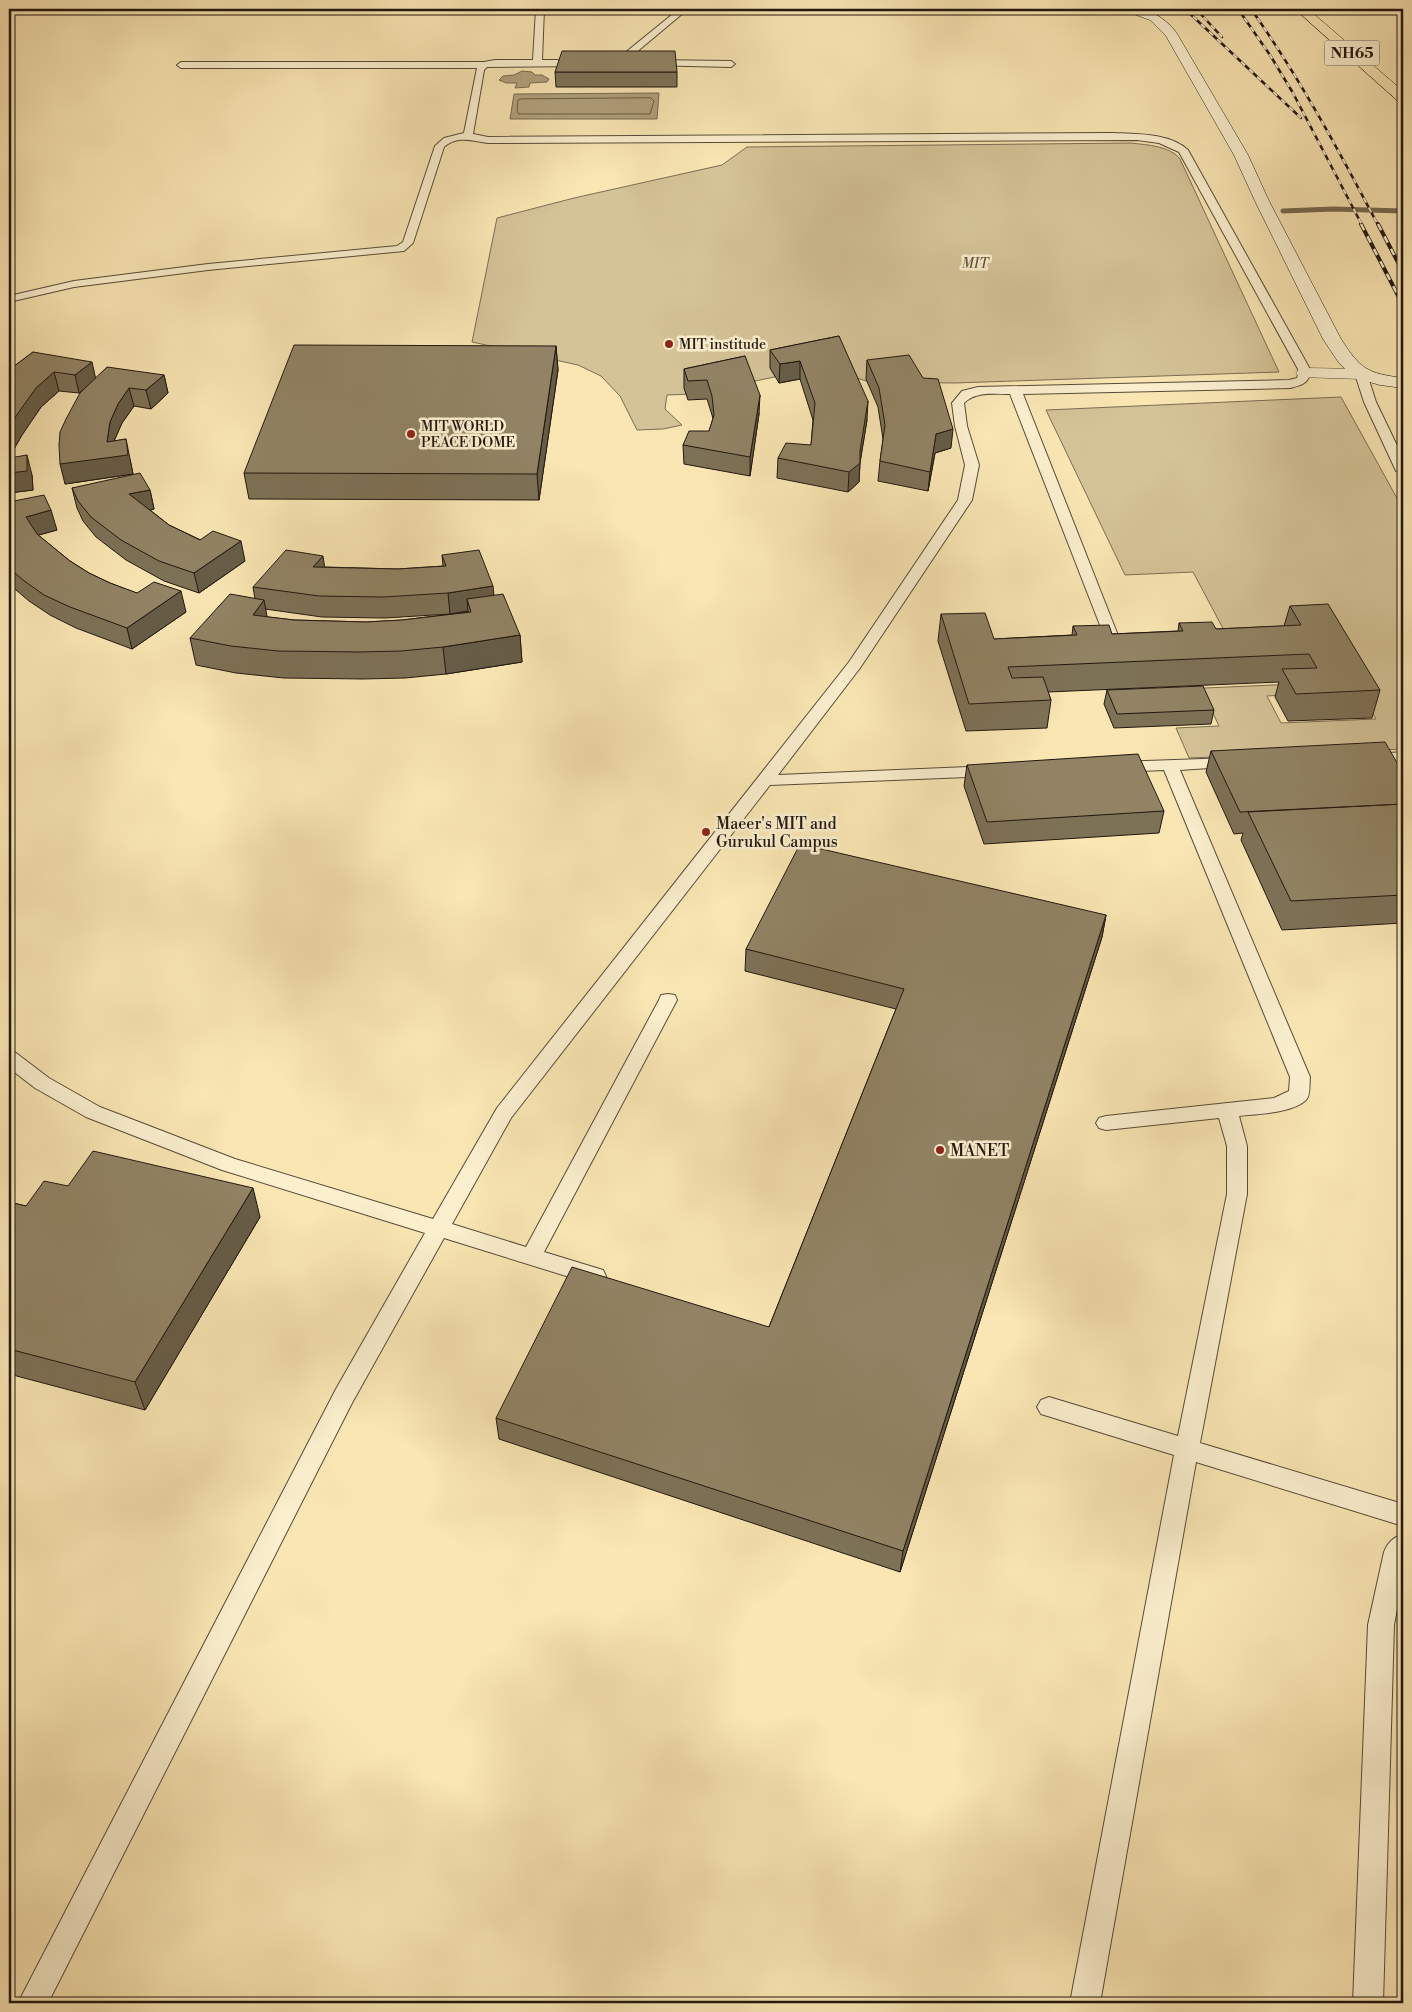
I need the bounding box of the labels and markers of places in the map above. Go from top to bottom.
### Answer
place label: MIT institude [679,336,766,354]
marker: MIT institude [663,338,675,350]
place label: MIT WORLD PEACE DOME [421,418,515,452]
marker: MIT WORLD PEACE DOME [405,428,417,440]
place label: Maeer's MIT and Gurukul Campus [716,814,838,852]
marker: Maeer's MIT and Gurukul Campus [700,826,712,838]
place label: MANET [950,1141,1009,1161]
marker: MANET [934,1144,946,1156]

